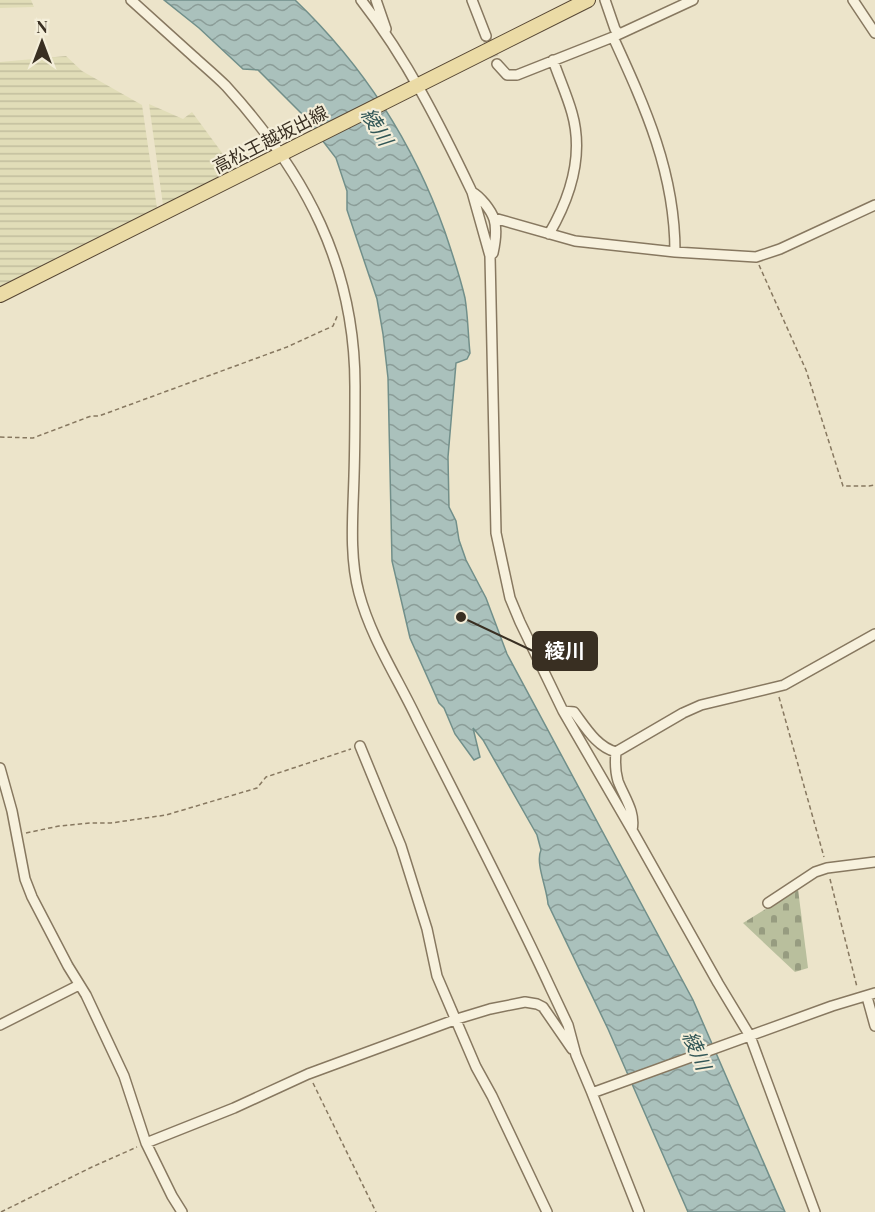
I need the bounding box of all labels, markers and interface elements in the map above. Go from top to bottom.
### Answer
north arrow [12,12,72,72]
text: N [36,16,48,37]
street label: 高松王越坂出線 [208,100,332,178]
water label: 綾川 [356,102,401,152]
callout: 綾川 [533,632,597,670]
text: 綾川 [545,636,585,663]
water label: 綾川 [678,1026,719,1076]

